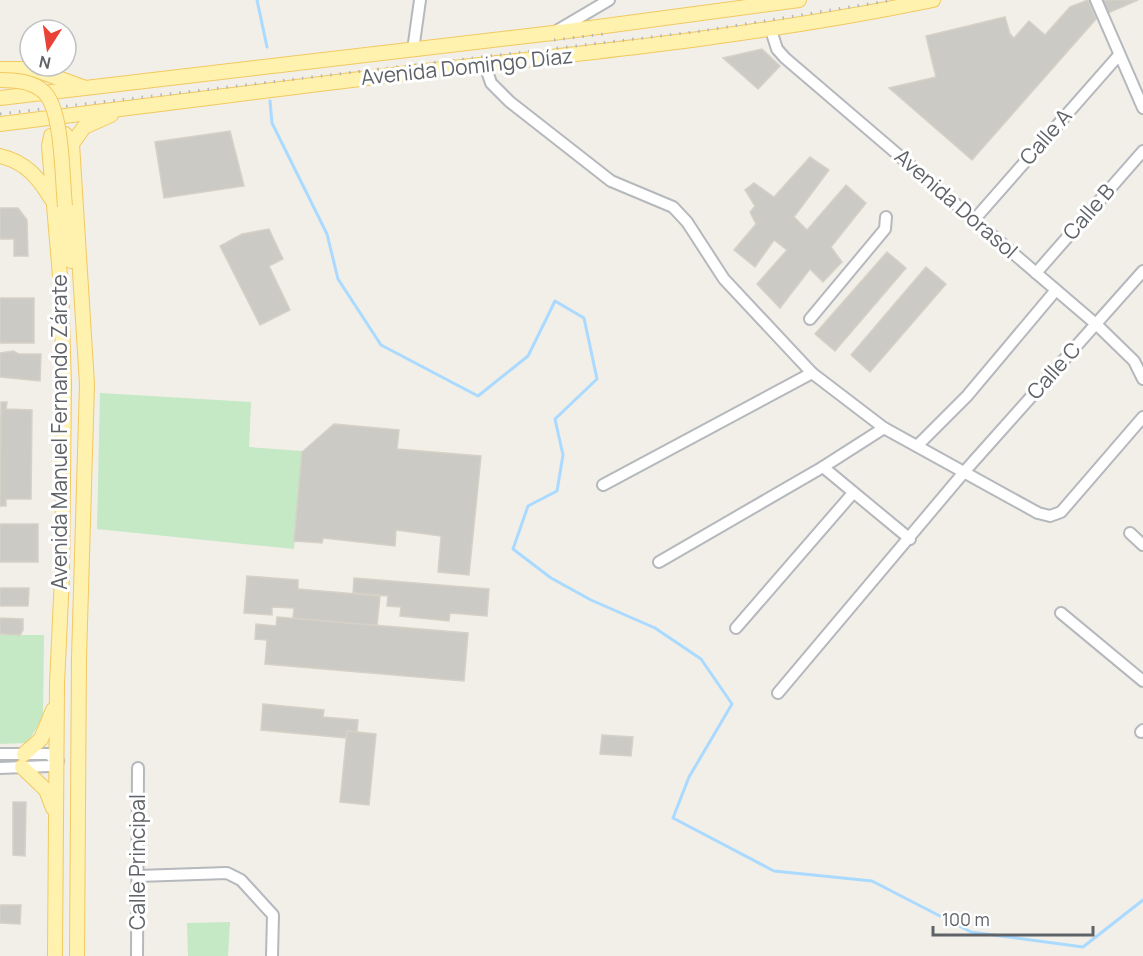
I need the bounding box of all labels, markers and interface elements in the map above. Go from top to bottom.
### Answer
north arrow [18,18,78,78]
street label: Avenida Domingo Díaz [360,41,574,91]
text: N [37,51,53,75]
street label: Calle A [1013,102,1078,171]
street label: Avenida Dorasol [889,142,1024,264]
street label: Calle B [1056,177,1120,245]
street label: Avenida Manuel Fernando Zárate [45,274,73,590]
street label: Calle C [1020,336,1086,405]
street label: Calle Principal [123,794,151,930]
scale bar [933,899,1094,937]
text: 100 m [942,907,990,931]

